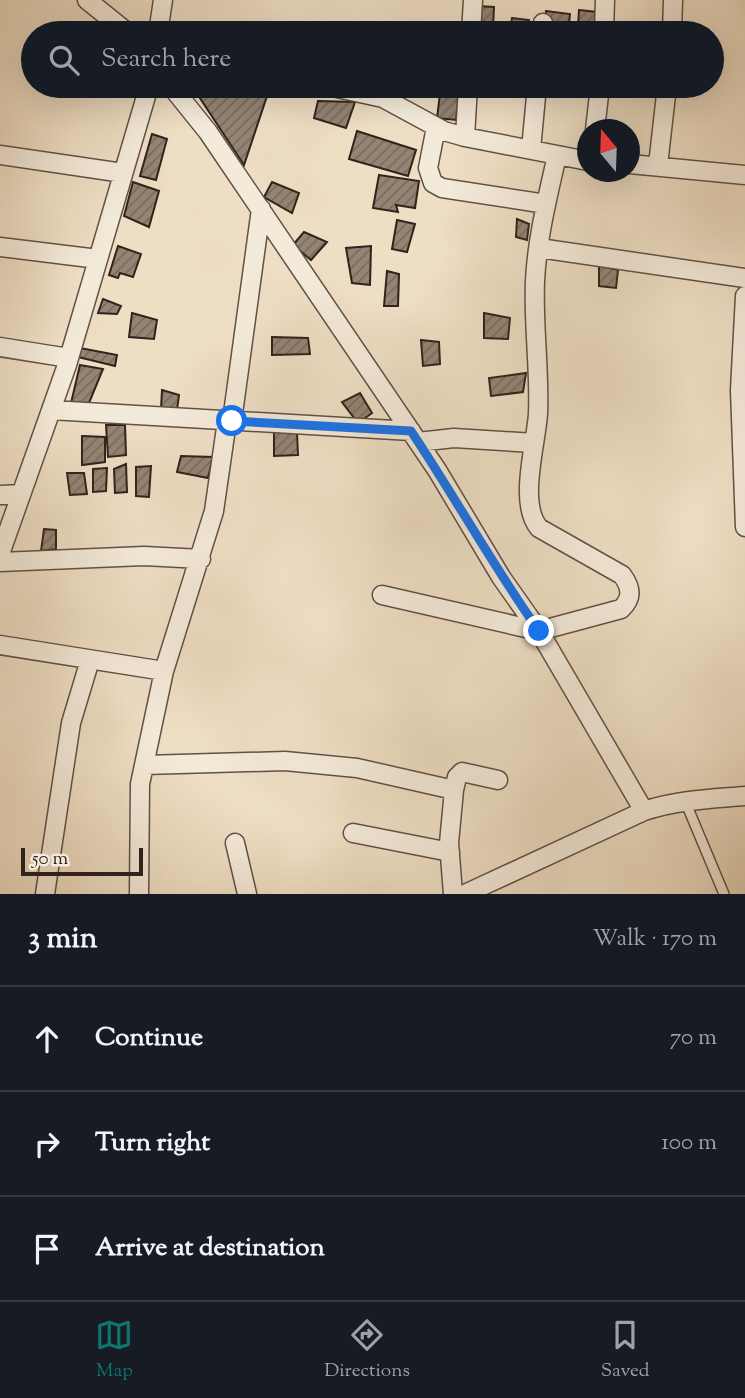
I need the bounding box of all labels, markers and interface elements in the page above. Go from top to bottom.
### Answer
search box [21,21,724,98]
icon: search [45,41,83,79]
text: Search here [101,41,231,78]
north arrow [577,119,640,182]
route start [216,405,247,436]
route end [523,615,554,646]
scale bar [21,845,144,877]
text: 50 m [32,846,68,873]
text: 3 min [28,918,98,961]
text: Walk · 170 m [592,923,717,956]
icon: ahead [28,1020,66,1058]
text: Continue [95,1020,203,1057]
text: 70 m [670,1022,717,1055]
icon: right [28,1125,66,1163]
text: Turn right [95,1125,210,1162]
text: 100 m [661,1127,717,1160]
icon: arrive [28,1230,66,1268]
text: Arrive at destination [95,1230,325,1267]
tab: Map [95,1316,133,1385]
tab: Directions [324,1316,410,1385]
tab: Saved [601,1316,650,1385]

